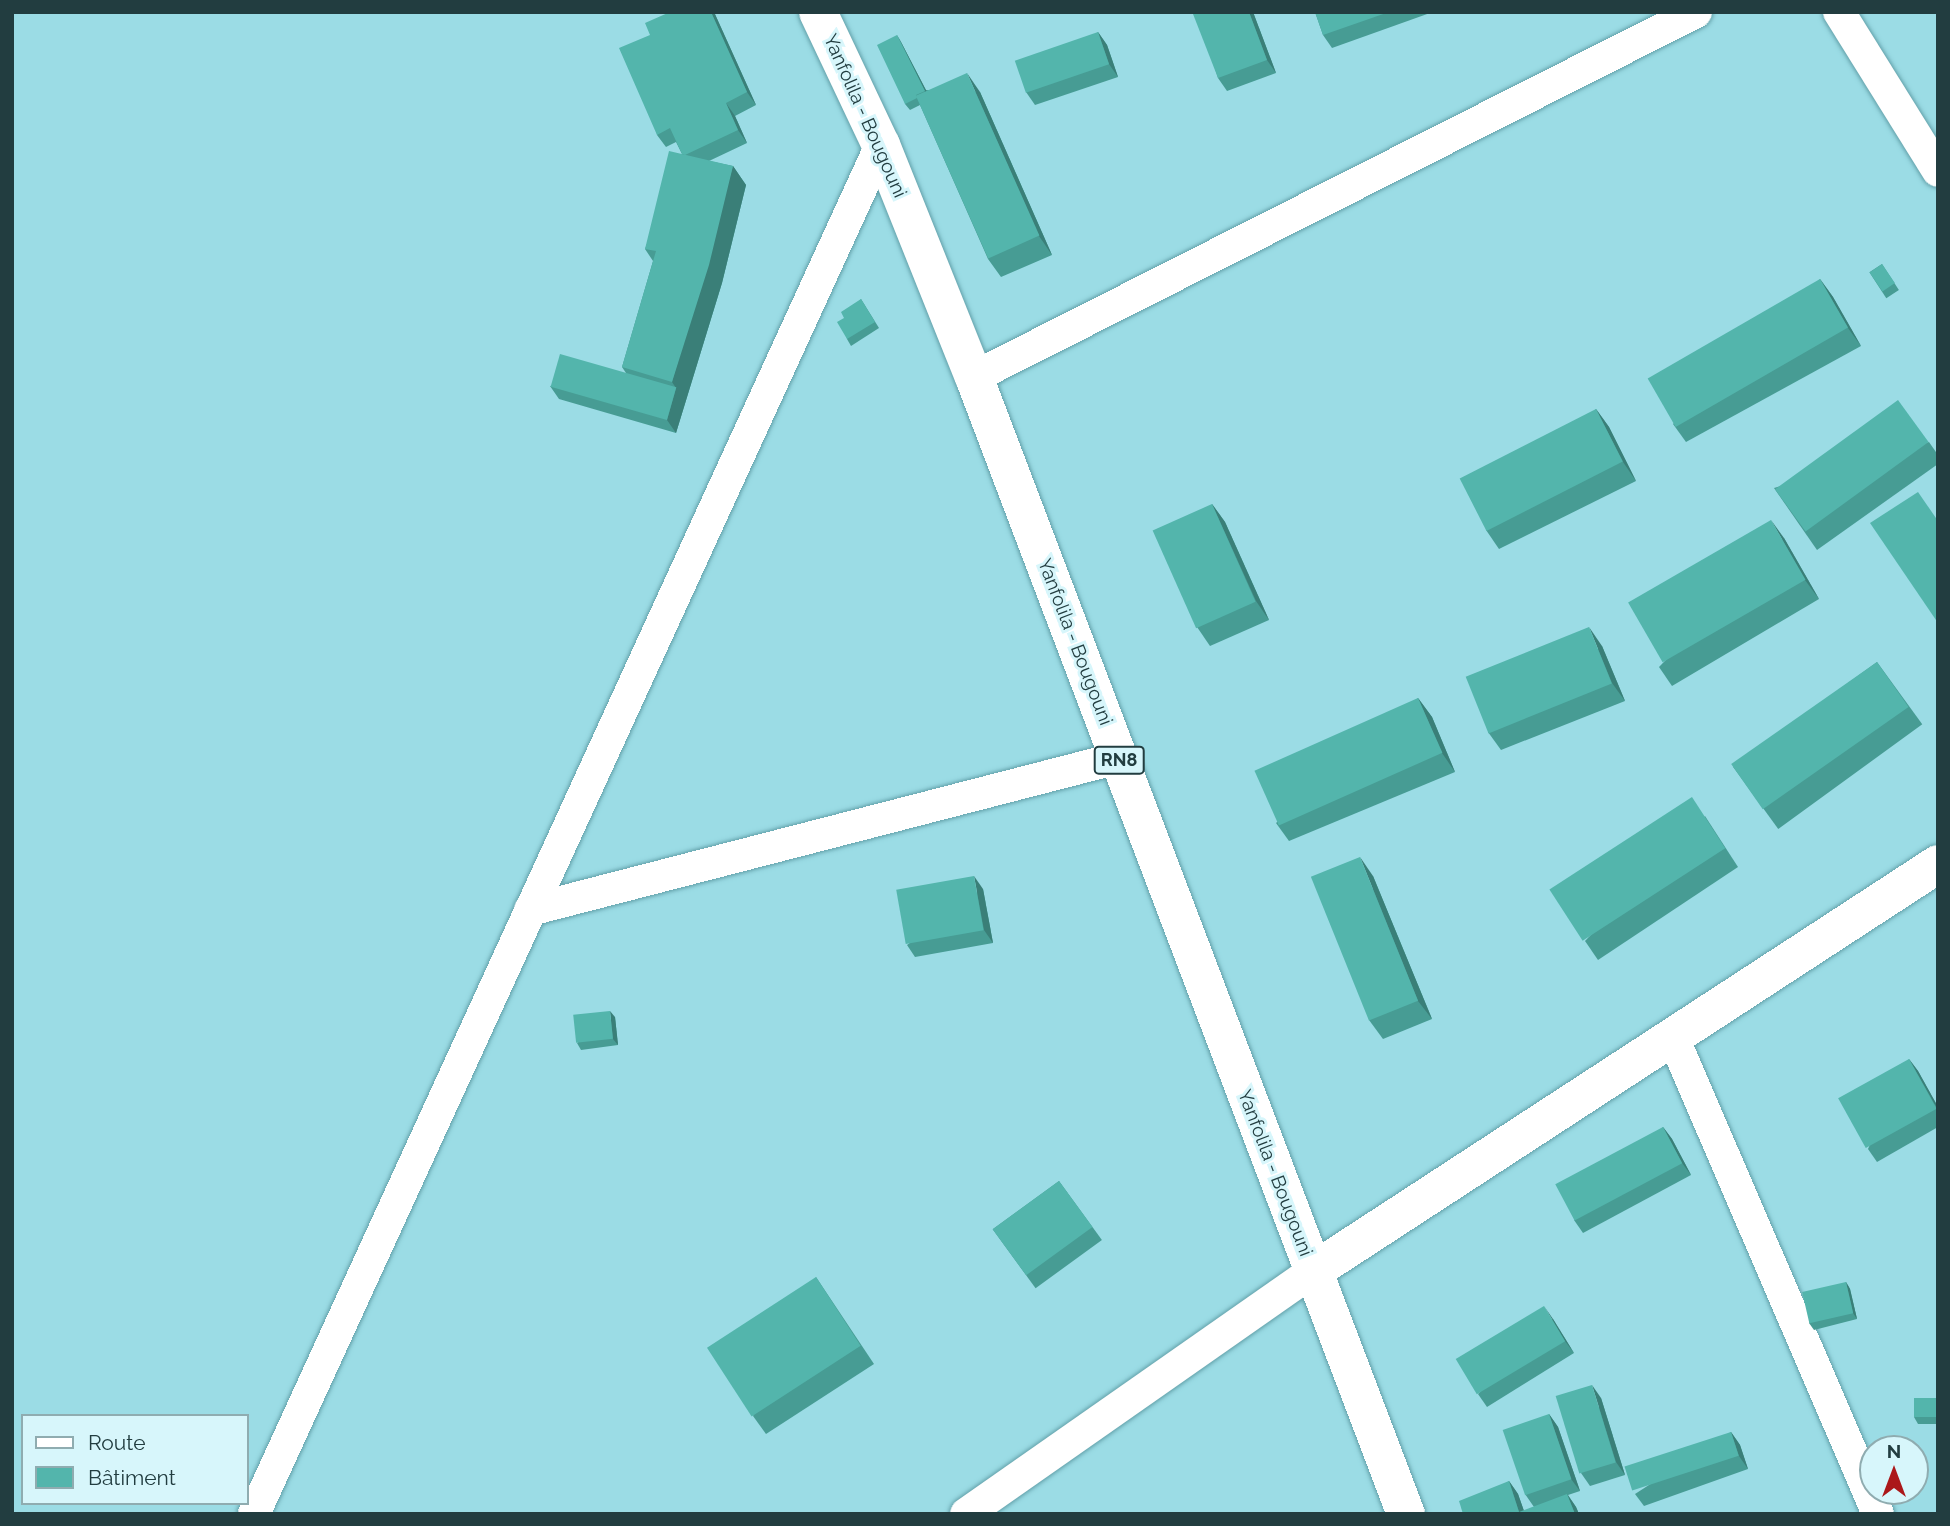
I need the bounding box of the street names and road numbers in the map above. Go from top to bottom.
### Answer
street label: Yanfolila - Bougouni [819,31,911,201]
street label: Yanfolila - Bougouni [1033,555,1117,729]
road number: RN8 [1093,746,1145,774]
street label: Yanfolila - Bougouni [1233,1086,1317,1260]

